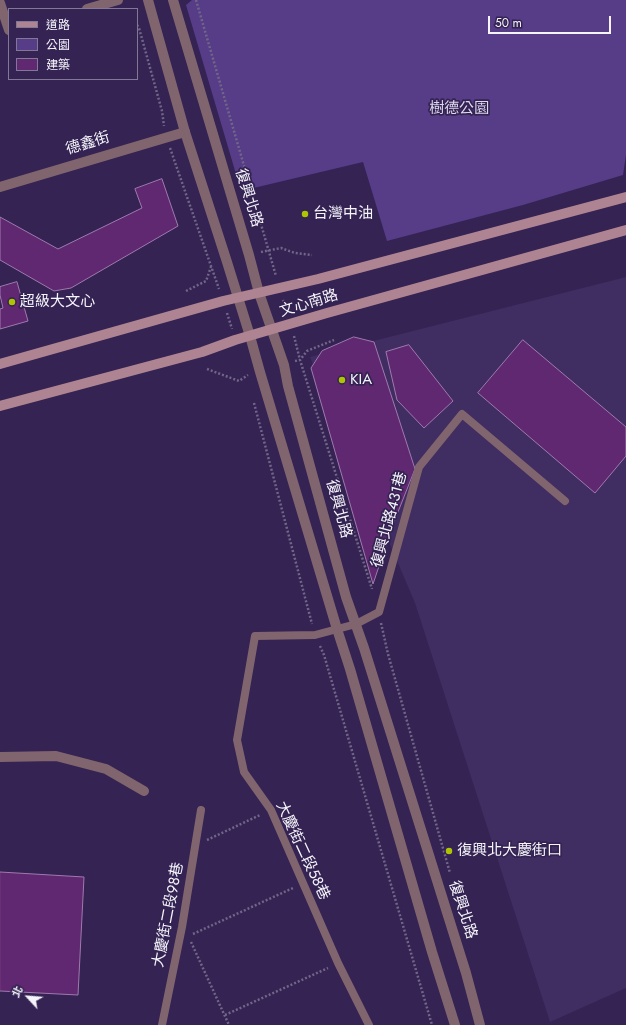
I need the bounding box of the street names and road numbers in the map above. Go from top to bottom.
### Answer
street label: 德鑫街 [64,129,112,159]
street label: 復興北路 [231,167,265,229]
street label: 文心南路 [278,287,340,321]
street label: 復興北路431巷 [369,470,411,570]
street label: 復興北路 [322,478,354,540]
street label: 大慶街二段58巷 [271,799,333,903]
street label: 大慶街二段98巷 [150,861,188,969]
street label: 復興北路 [444,879,480,941]

